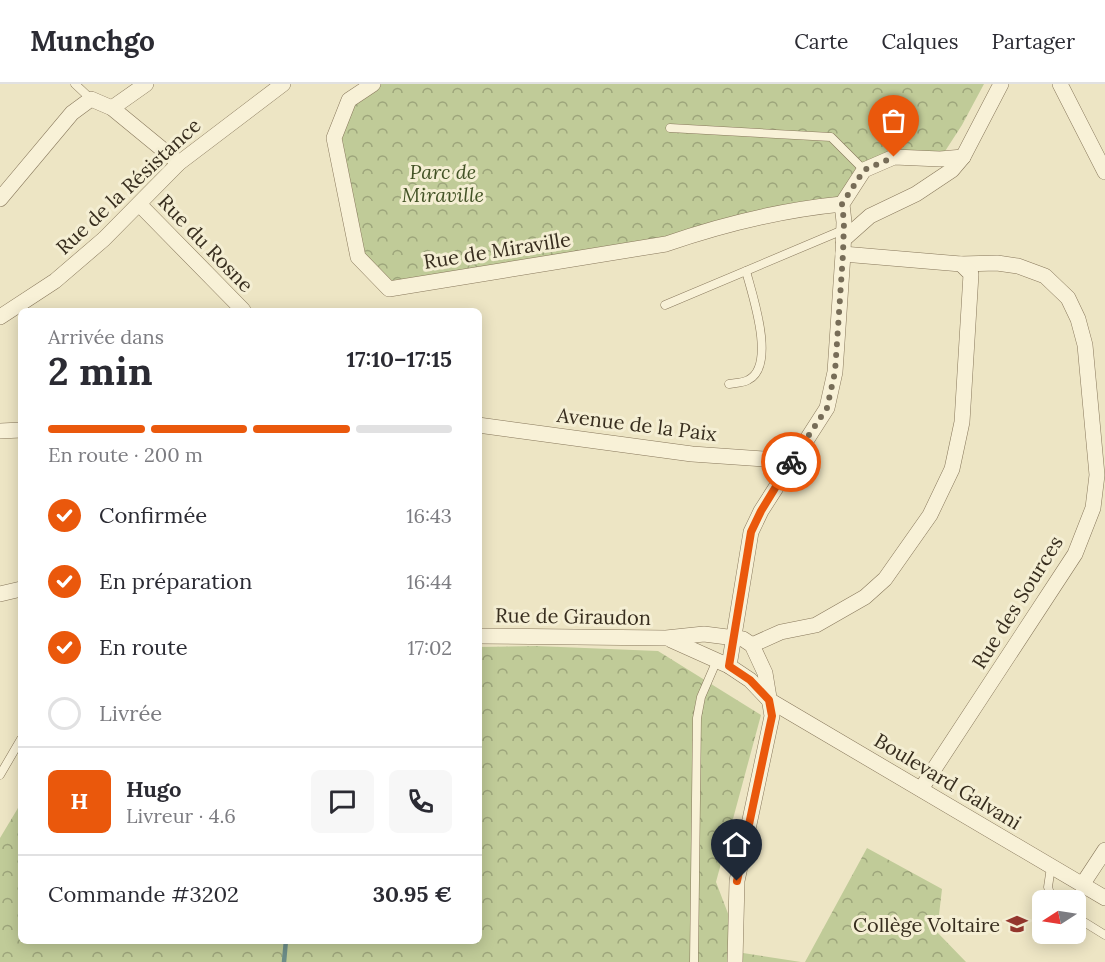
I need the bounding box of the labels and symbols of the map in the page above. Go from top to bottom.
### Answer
pin [868,95,919,157]
street label: Rue de la Résistance [50,112,206,259]
park label: Parc de Miraville [402,159,484,207]
street label: Rue du Rosne [153,189,259,297]
street label: Rue de Miraville [422,226,573,274]
street label: Avenue de la Paix [555,402,719,446]
courier [761,432,821,492]
street label: Rue des Sources [966,531,1068,673]
street label: Rue de Giraudon [495,602,651,630]
street label: Boulevard Galvani [870,727,1026,835]
pin [711,819,762,881]
north arrow [1032,890,1086,944]
place label: Collège Voltaire [853,912,1000,937]
school or university icon: Collège Voltaire [1005,912,1029,936]

